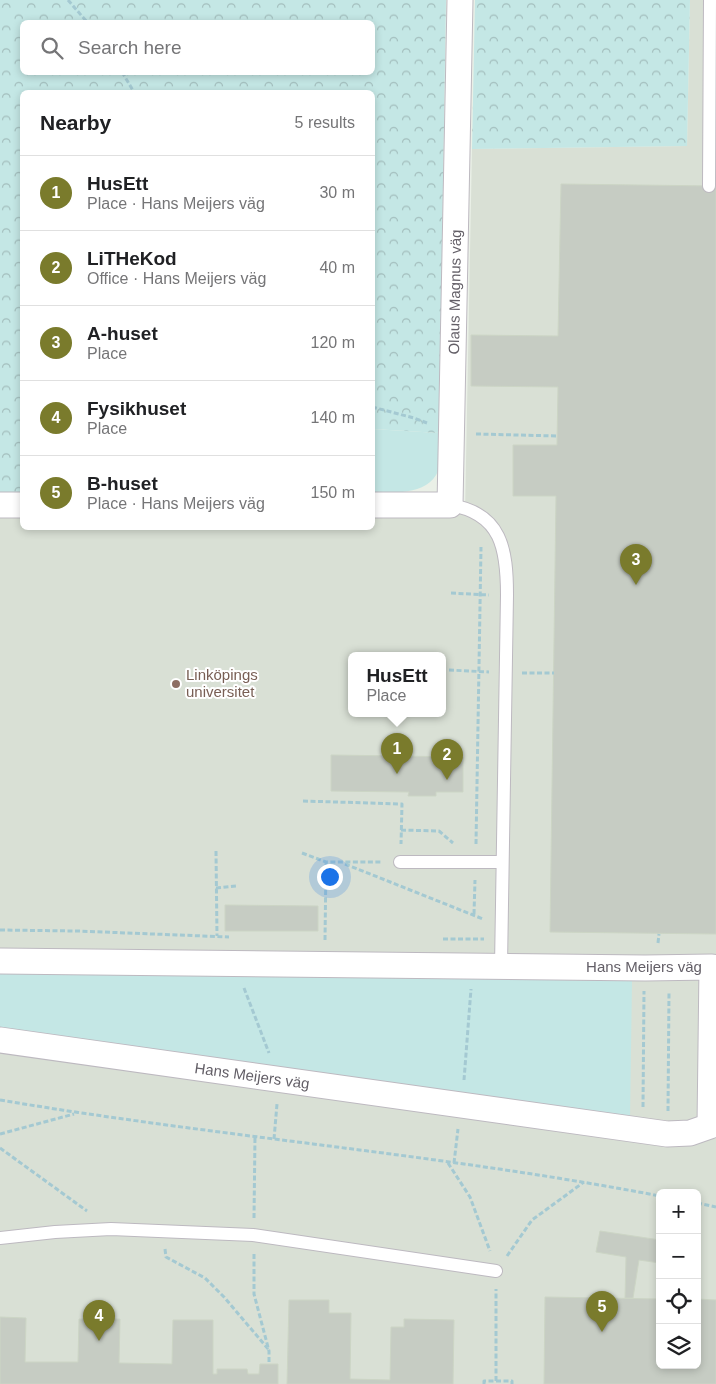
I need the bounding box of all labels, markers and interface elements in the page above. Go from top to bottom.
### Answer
search box [20,20,375,75]
icon: search [38,34,66,62]
text: Search here [78,37,182,58]
text: Nearby [40,111,111,134]
text: 5 results [295,114,355,131]
text: HusEtt [87,173,148,194]
text: 1 [52,184,60,201]
text: 30 m [319,184,355,201]
text: Place · Hans Meijers väg [87,195,265,212]
street label: Olaus Magnus väg [445,229,464,355]
text: LiTHeKod [87,248,177,269]
text: 2 [52,259,60,276]
text: 40 m [319,259,355,276]
text: Office · Hans Meijers väg [87,270,266,287]
text: A-huset [87,323,158,344]
text: 3 [52,334,60,351]
text: 120 m [311,334,355,351]
text: Place [87,345,127,362]
text: Fysikhuset [87,398,186,419]
text: 4 [52,409,60,426]
text: 140 m [311,409,355,426]
text: Place [87,420,127,437]
text: B-huset [87,473,158,494]
text: 5 [52,484,60,501]
text: 150 m [311,484,355,501]
text: Place · Hans Meijers väg [87,495,265,512]
pin: 3 [620,544,652,585]
popup [348,652,446,717]
text: HusEtt [366,665,428,686]
place label: Linköpings universitet [186,666,258,700]
marker: Linköpings universitet [170,678,182,690]
text: Place [366,687,406,704]
pin: 1 [381,733,413,774]
pin: 2 [431,739,463,780]
your location [317,864,343,890]
street label: Hans Meijers väg [586,958,702,975]
street label: Hans Meijers väg [194,1059,311,1092]
map controls [656,1189,701,1369]
button: + [656,1189,701,1234]
button: − [656,1234,701,1279]
button: locate [656,1279,701,1324]
pin: 5 [586,1291,618,1332]
pin: 4 [83,1300,115,1341]
button: layers [656,1324,701,1369]

